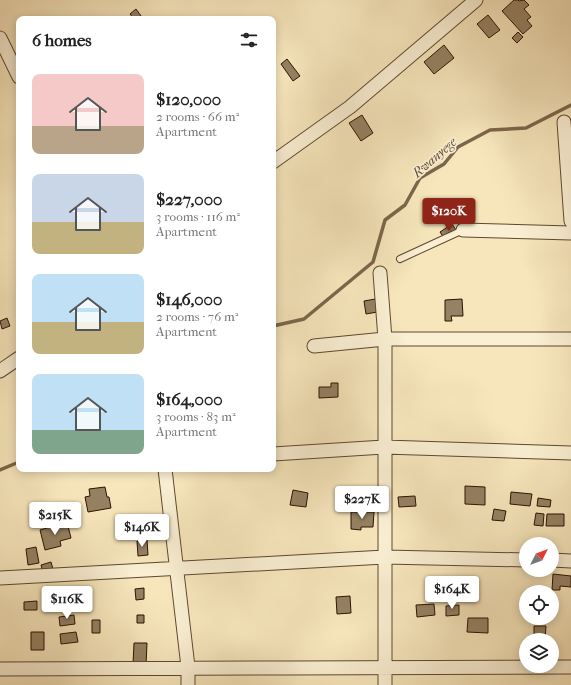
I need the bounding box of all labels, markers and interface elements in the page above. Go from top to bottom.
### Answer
icon: filters [238,29,260,51]
text: 6 homes [32,30,92,50]
text: $120,000 [156,89,221,109]
icon: home [64,90,112,138]
text: 2 rooms · 66 m² [156,109,239,124]
text: Apartment [156,124,217,139]
water label: Rwanyege [409,134,460,181]
text: $227,000 [156,189,222,209]
icon: home [64,190,112,238]
pin: $120K [421,198,477,232]
text: $120K [431,203,467,218]
text: 3 rooms · 116 m² [156,209,240,224]
text: Apartment [156,224,217,239]
text: $146,000 [156,289,222,309]
icon: home [64,290,112,338]
text: 2 rooms · 76 m² [156,309,238,324]
text: Apartment [156,324,217,339]
text: $164,000 [156,389,223,409]
icon: home [64,390,112,438]
text: 3 rooms · 83 m² [156,409,236,424]
text: Apartment [156,424,217,439]
pin: $227K [334,486,390,520]
text: $227K [344,491,380,506]
pin: $215K [27,502,83,536]
text: $215K [38,507,72,522]
pin: $146K [114,514,170,548]
text: $146K [124,519,160,534]
north arrow [519,537,559,577]
map controls [519,537,559,673]
pin: $164K [424,576,480,610]
text: $164K [434,581,470,596]
button: locate [519,585,559,625]
pin: $116K [39,586,95,620]
text: $116K [51,591,83,606]
button: layers [519,633,559,673]

